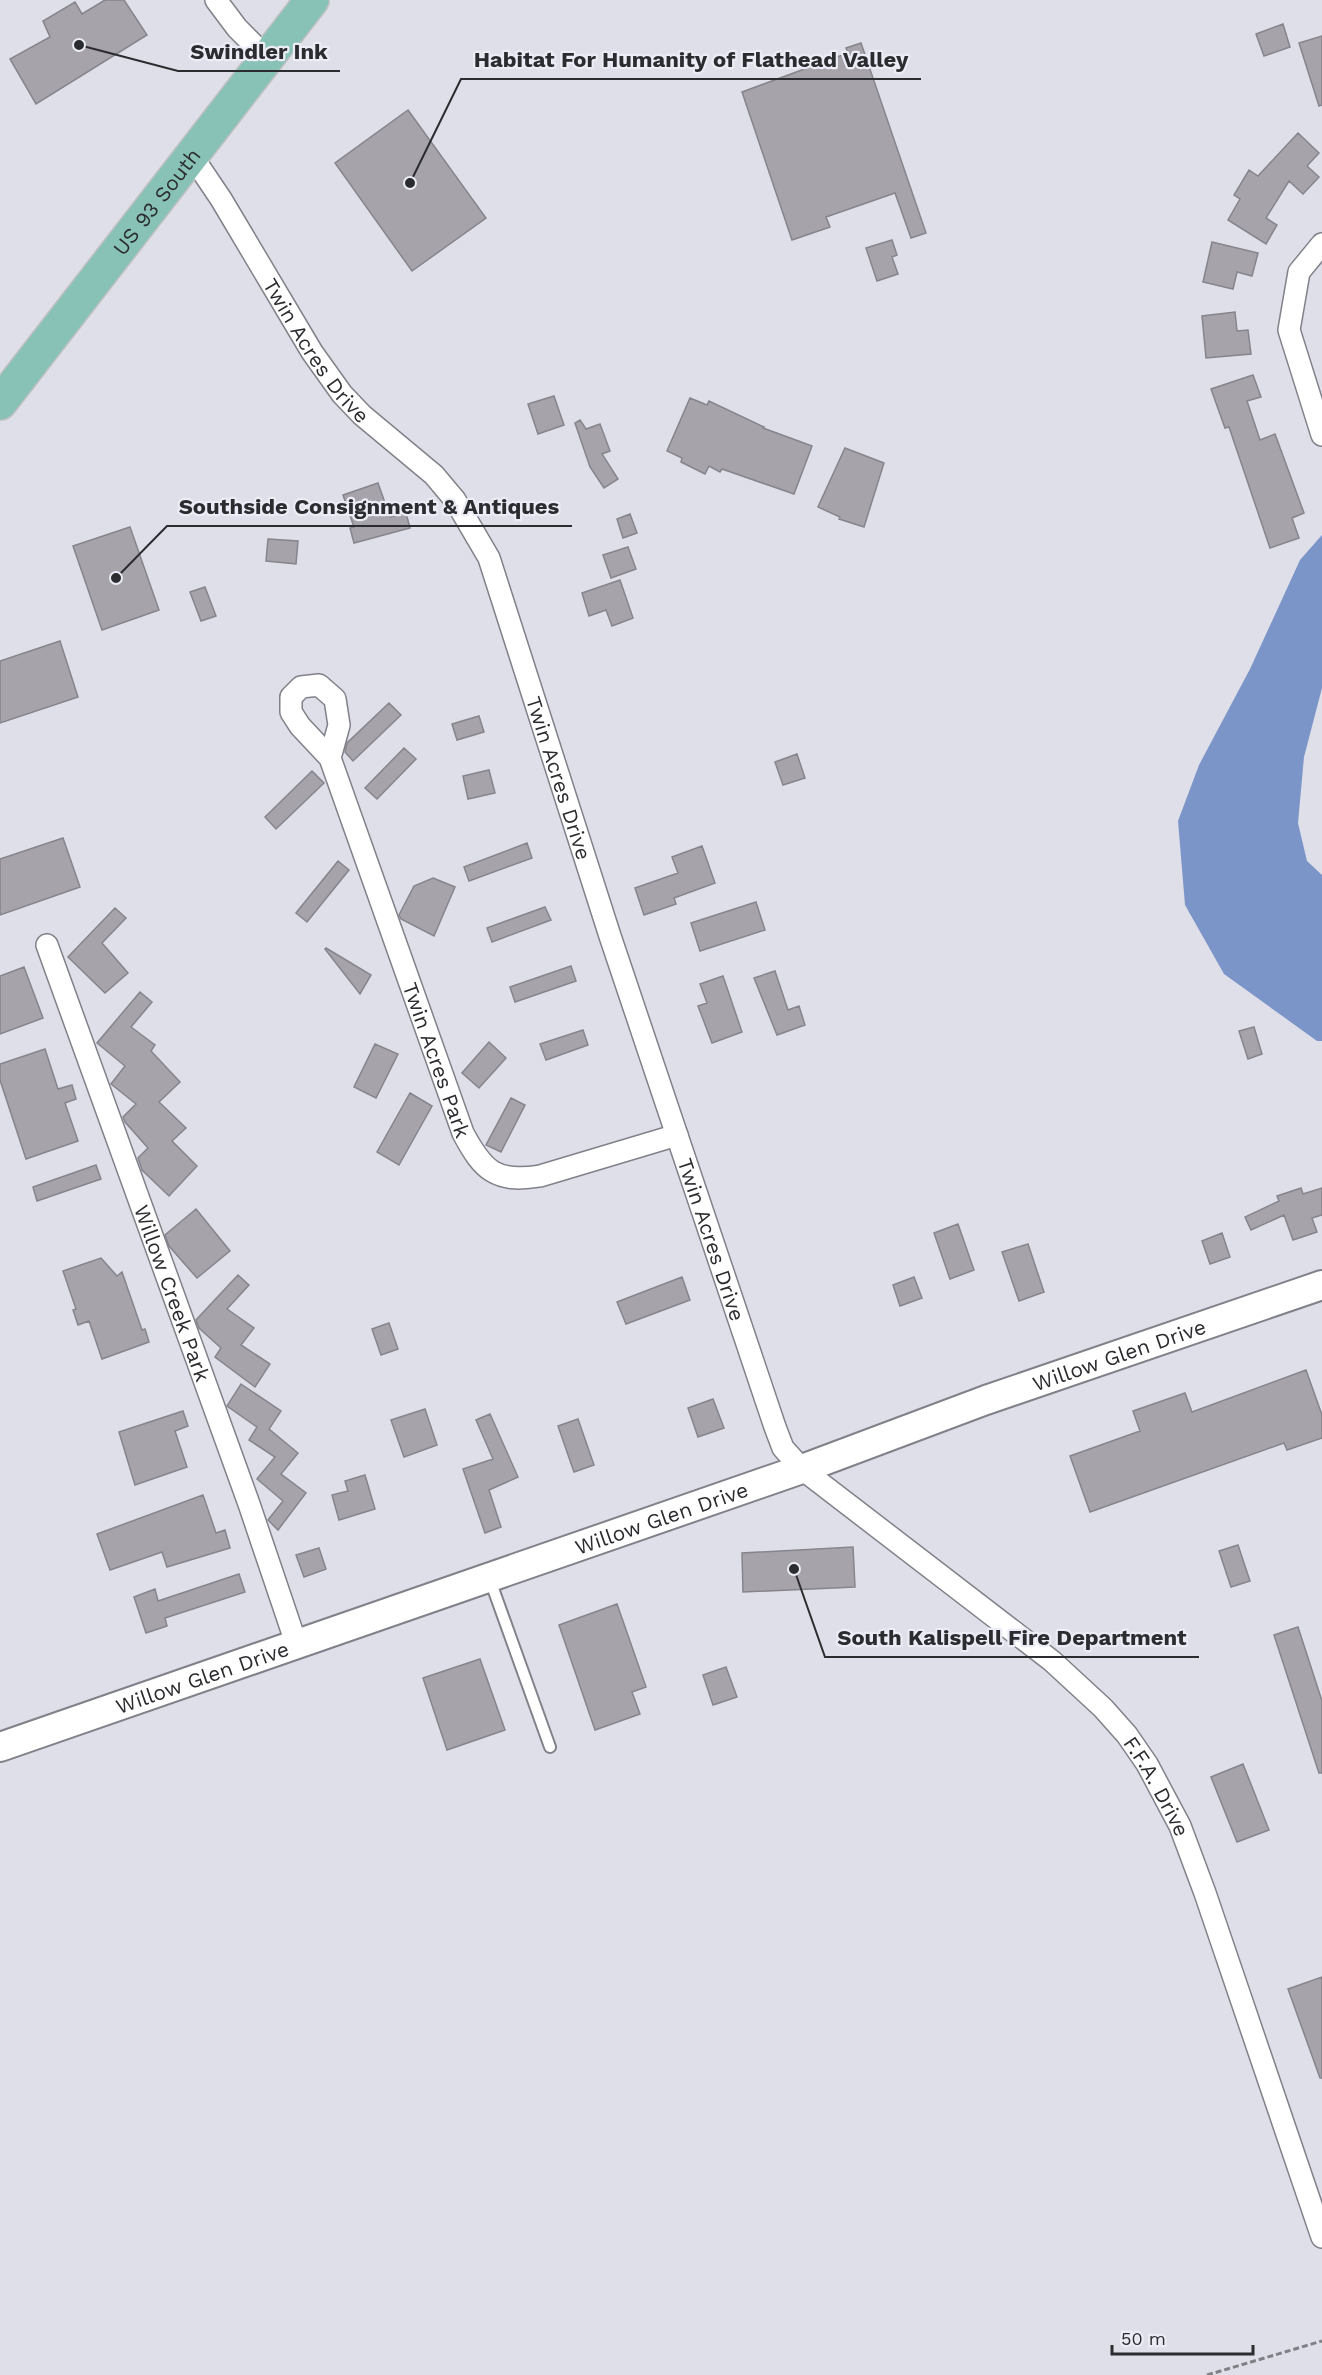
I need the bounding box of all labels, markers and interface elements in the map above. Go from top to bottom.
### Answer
callout: Swindler Ink [178,31,340,71]
text: Swindler Ink [190,39,328,64]
callout: Habitat For Humanity of Flathead Valley [461,39,921,79]
text: Habitat For Humanity of Flathead Valley [474,47,909,72]
street label: US 93 South [107,143,205,260]
street label: Twin Acres Drive [258,273,375,428]
callout: Southside Consignment & Antiques [167,486,572,526]
text: Southside Consignment & Antiques [179,494,560,519]
street label: Twin Acres Drive [522,693,597,863]
street label: Twin Acres Park [398,979,476,1141]
street label: Twin Acres Drive [673,1155,751,1324]
street label: Willow Creek Park [129,1201,216,1385]
street label: Willow Glen Drive [1029,1313,1209,1396]
street label: Willow Glen Drive [572,1476,751,1559]
callout: South Kalispell Fire Department [825,1617,1199,1657]
text: South Kalispell Fire Department [837,1625,1187,1650]
street label: Willow Glen Drive [112,1635,292,1718]
street label: F.F.A. Drive [1119,1731,1195,1840]
scale bar [1112,2318,1253,2356]
text: 50 m [1121,2328,1166,2349]

